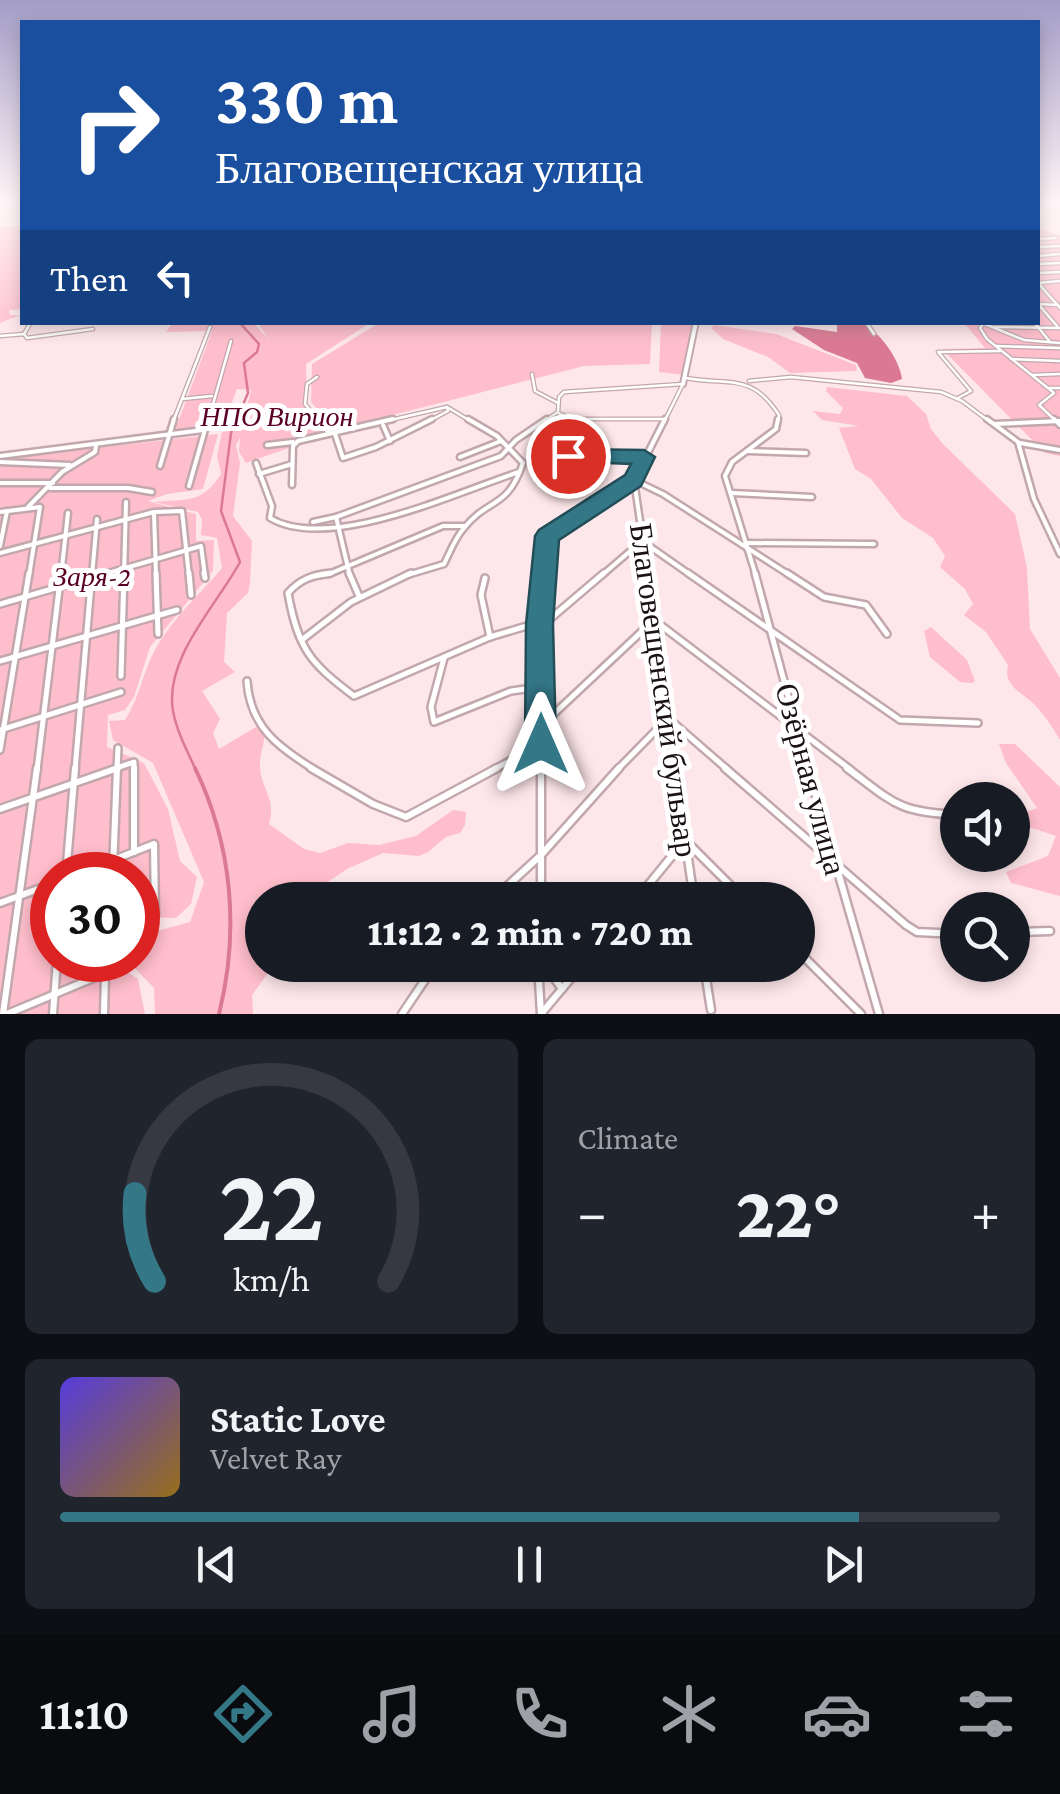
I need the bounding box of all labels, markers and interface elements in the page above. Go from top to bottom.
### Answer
icon: right [50,60,180,190]
text: 330 m [215,60,398,138]
text: Благовещенская улица [215,143,644,193]
icon: left [148,250,203,305]
text: Then [50,257,128,299]
park label: НПО Вирион [200,401,353,432]
pin [526,414,611,499]
icon: arrive [541,429,596,484]
street label: Благовещенский бульвар [623,521,705,859]
park label: Заря-2 [53,561,131,592]
street label: Озёрная улица [768,679,854,879]
position arrow [489,692,593,796]
map controls [940,782,1030,982]
button: sound [940,782,1030,872]
speed limit sign: 30 [30,852,160,982]
button: search [940,892,1030,982]
text: 11:12 · 2 min · 720 m [368,911,692,953]
text: Climate [578,1120,678,1156]
text: 22 [219,1146,324,1261]
text: 22° [736,1170,842,1253]
text: − [578,1182,607,1243]
text: + [971,1182,1000,1243]
text: km/h [233,1259,310,1299]
text: Static Love [210,1398,386,1440]
text: Velvet Ray [210,1440,341,1476]
icon: previous [189,1537,244,1592]
icon: pause [502,1537,557,1592]
icon: next [816,1537,871,1592]
icon: directions [208,1679,278,1749]
icon: music [357,1679,427,1749]
icon: phone [505,1679,575,1749]
icon: climate [654,1679,724,1749]
icon: car [802,1679,872,1749]
icon: filters [951,1679,1021,1749]
text: 11:10 [39,1689,130,1739]

